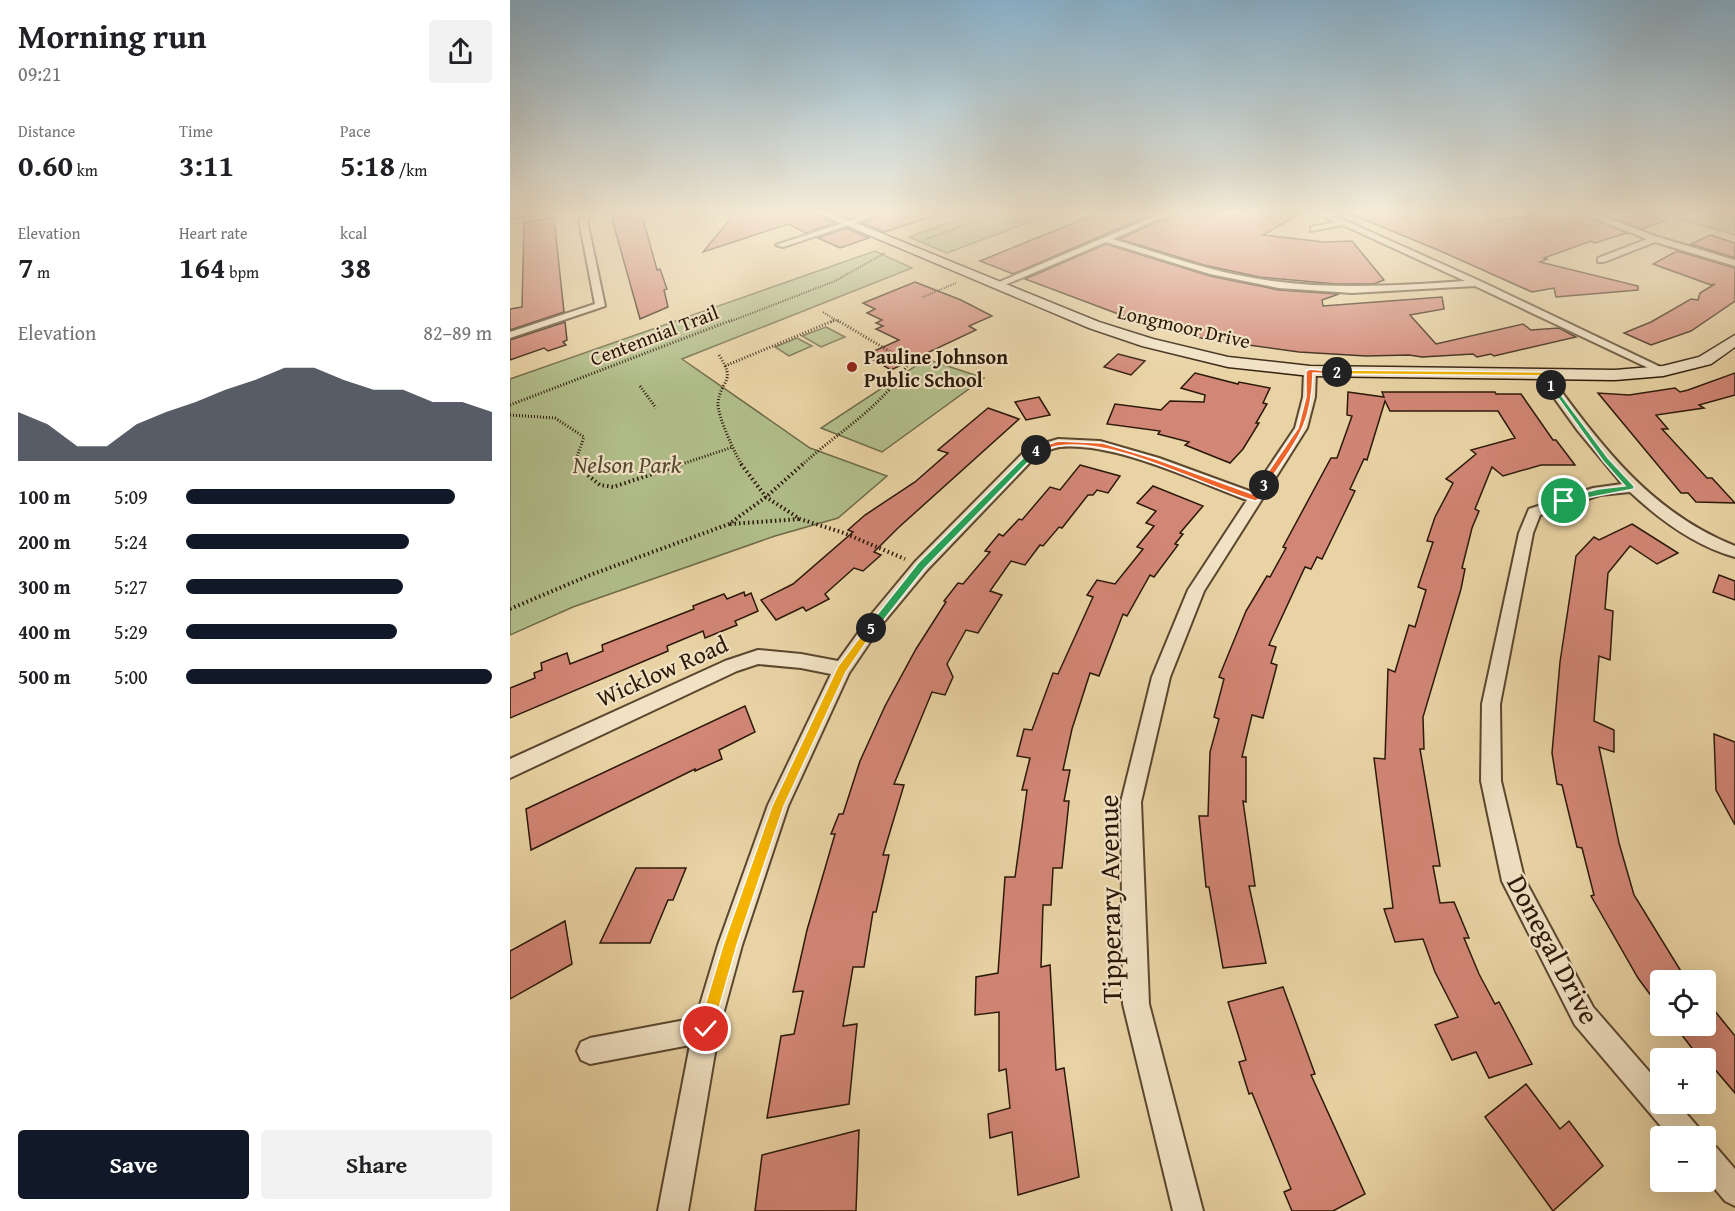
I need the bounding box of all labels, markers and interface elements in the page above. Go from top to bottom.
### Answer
text: Morning run [18,12,207,60]
button: share [429,20,492,83]
text: 09:21 [18,59,61,88]
text: Distance [18,119,75,143]
text: Time [179,119,213,143]
text: Pace [340,119,371,143]
text: 0.60 [18,143,73,187]
text: 3:11 [179,143,234,187]
text: 5:18 [340,143,395,187]
text: km [73,158,98,182]
text: /km [395,158,427,182]
text: Elevation [18,221,81,245]
text: Heart rate [179,221,248,245]
text: kcal [340,221,367,245]
text: 7 [18,245,34,289]
text: 164 [179,245,226,289]
text: 38 [340,245,371,289]
text: m [34,260,50,284]
text: bpm [226,260,259,284]
street label: Centennial Trail [586,297,723,373]
street label: Longmoor Drive [1115,297,1253,355]
text: Elevation [18,318,96,347]
text: 82–89 m [423,318,492,347]
place label: Pauline Johnson Public School [864,342,1008,394]
pin: 2 [1322,357,1352,387]
marker: Pauline Johnson Public School [845,360,859,374]
text: 2 [1333,360,1341,384]
pin: 1 [1536,370,1566,400]
text: 1 [1547,373,1555,397]
pin: 4 [1021,435,1051,465]
text: 4 [1032,438,1040,462]
park label: Nelson Park [572,447,681,482]
pin: 3 [1249,470,1279,500]
text: 3 [1260,473,1268,497]
pin [1538,475,1589,526]
text: 100 m [18,482,71,511]
text: 5:09 [114,482,148,511]
icon: arrive [1547,484,1580,517]
text: 200 m [18,527,71,556]
text: 5:24 [114,527,148,556]
text: 300 m [18,572,71,601]
text: 5:27 [114,572,148,601]
pin: 5 [856,613,886,643]
text: 5 [867,616,875,640]
text: 400 m [18,617,71,646]
text: 5:29 [114,617,148,646]
street label: Wicklow Road [591,626,734,716]
text: 500 m [18,662,71,691]
text: 5:00 [114,662,148,691]
street label: Tipperary Avenue [1087,794,1131,1004]
street label: Donegal Drive [1497,867,1611,1031]
map controls [1650,970,1716,1192]
button: locate [1650,970,1716,1036]
pin [680,1003,731,1054]
icon: check [689,1012,722,1045]
button: + [1650,1048,1716,1114]
button: − [1650,1126,1716,1192]
button: Save [18,1130,249,1199]
button: Share [261,1130,492,1199]

